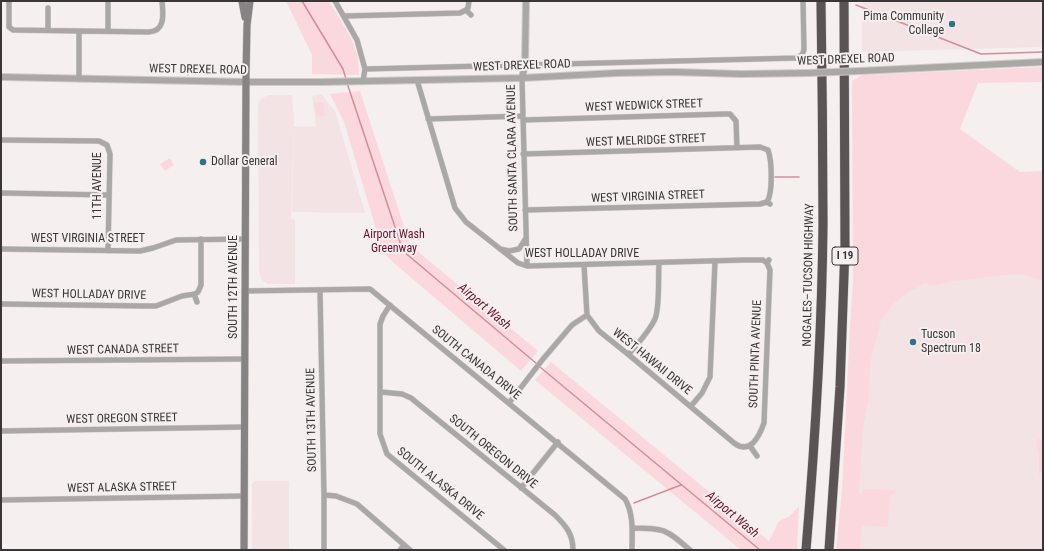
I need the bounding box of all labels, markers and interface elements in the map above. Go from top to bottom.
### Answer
place label: Pima Community College [863,10,944,38]
marker: Pima Community College [947,19,957,29]
street label: WEST DREXEL ROAD [797,51,895,69]
street label: WEST DREXEL ROAD [473,57,571,75]
street label: WEST DREXEL ROAD [149,62,247,78]
street label: SOUTH SANTA CLARA AVENUE [505,84,521,232]
street label: WEST WEDWICK STREET [585,97,703,115]
street label: WEST MELRIDGE STREET [586,132,706,150]
street label: 11TH AVENUE [91,152,105,220]
place label: Dollar General [211,155,278,169]
marker: Dollar General [198,157,208,167]
street label: WEST VIRGINIA STREET [591,188,705,206]
street label: NOGALES–TUCSON HIGHWAY [801,203,817,347]
park label: Airport Wash Greenway [363,228,425,256]
street label: WEST VIRGINIA STREET [31,232,145,246]
street label: SOUTH 12TH AVENUE [227,235,241,339]
street label: WEST HOLLADAY DRIVE [525,247,639,261]
road number: I 19 [832,247,858,265]
water label: Airport Wash [454,280,514,334]
street label: WEST HOLLADAY DRIVE [32,287,146,303]
street label: SOUTH PINTA AVENUE [747,300,765,408]
street label: SOUTH CANADA DRIVE [429,323,523,403]
street label: WEST HAWAII DRIVE [609,326,695,398]
place label: Tucson Spectrum 18 [921,328,981,356]
marker: Tucson Spectrum 18 [908,337,918,347]
street label: WEST CANADA STREET [67,342,179,358]
street label: SOUTH 13TH AVENUE [304,368,320,472]
street label: WEST OREGON STREET [66,411,178,427]
street label: SOUTH OREGON DRIVE [446,412,540,492]
street label: SOUTH ALASKA DRIVE [394,445,486,523]
street label: WEST ALASKA STREET [67,480,177,496]
water label: Airport Wash [702,488,762,542]

